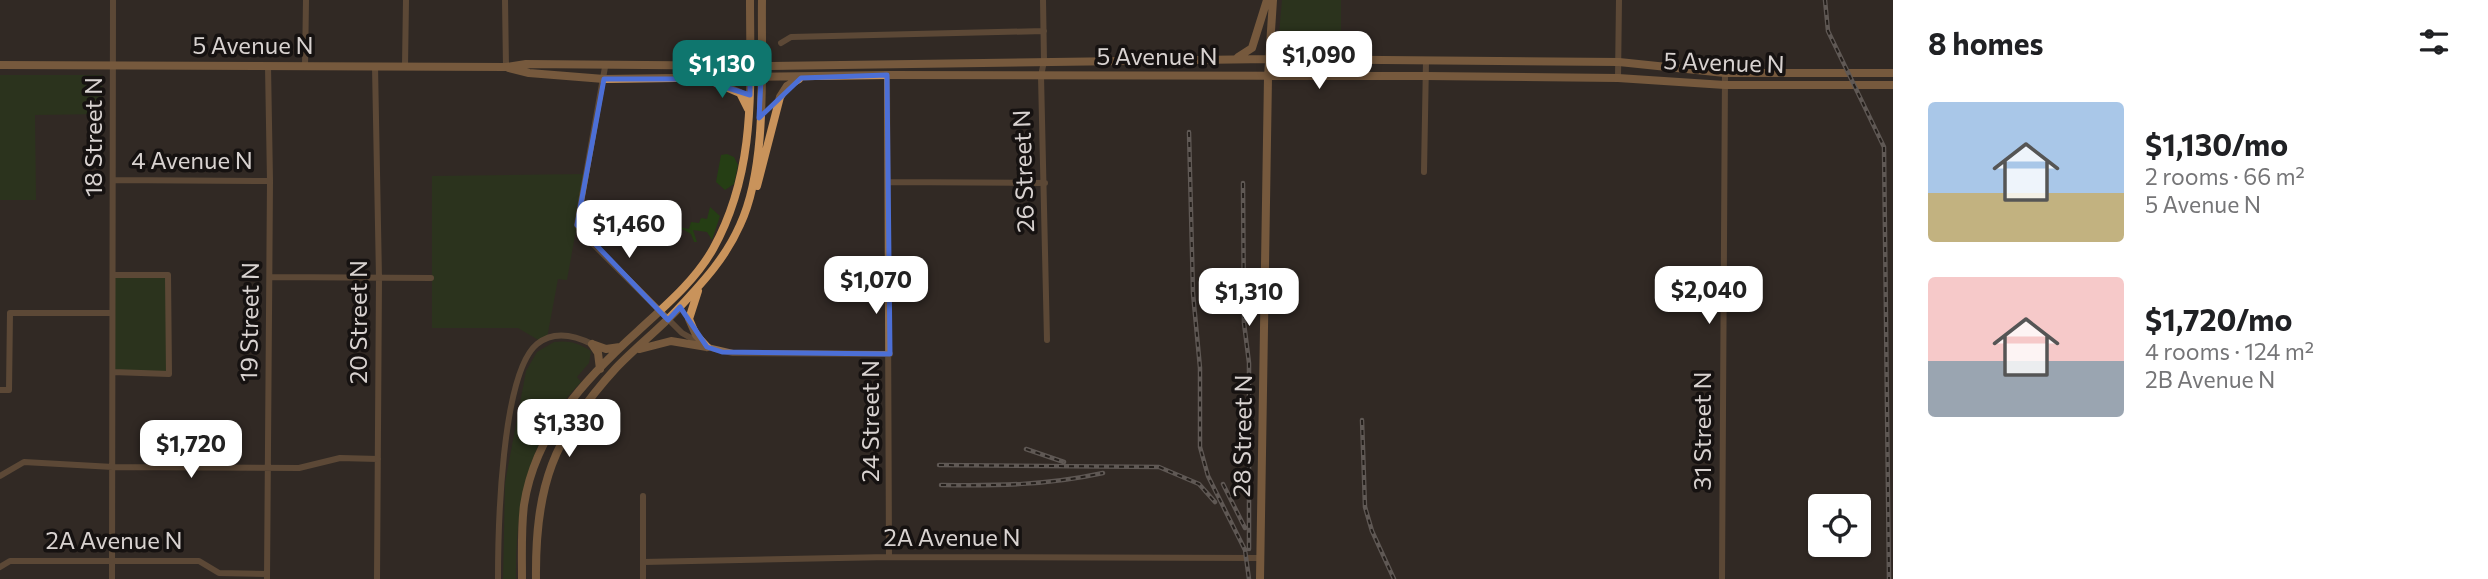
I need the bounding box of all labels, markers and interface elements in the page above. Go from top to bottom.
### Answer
icon: filters [2415,23,2453,61]
text: 8 homes [1928,24,2044,61]
street label: 5 Avenue N [192,30,314,59]
pin: $1,090 [1262,32,1376,91]
text: $1,090 [1282,40,1356,68]
pin: $1,130 [665,41,779,100]
street label: 5 Avenue N [1096,41,1218,70]
street label: 5 Avenue N [1663,45,1785,78]
text: $1,130 [689,49,755,77]
street label: 18 Street N [78,77,107,197]
street label: 26 Street N [1006,109,1039,233]
text: $1,130/mo [2145,125,2288,162]
icon: home [1984,130,2068,214]
street label: 4 Avenue N [131,145,253,174]
text: 2 rooms · 66 m² [2145,162,2305,190]
text: 5 Avenue N [2145,190,2261,218]
pin: $1,460 [572,201,686,260]
text: $1,460 [593,209,665,237]
pin: $1,070 [819,256,933,316]
street label: 20 Street N [343,260,372,384]
street label: 19 Street N [233,262,264,382]
text: $1,070 [840,265,912,293]
pin: $2,040 [1652,266,1766,326]
pin: $1,310 [1192,268,1306,328]
text: $2,040 [1671,275,1747,303]
text: $1,310 [1215,277,1283,305]
text: $1,720/mo [2145,300,2292,337]
icon: home [1984,305,2068,389]
text: 4 rooms · 124 m² [2145,337,2314,365]
street label: 24 Street N [855,360,884,482]
text: 2B Avenue N [2145,365,2275,393]
street label: 31 Street N [1687,371,1716,491]
street label: 28 Street N [1226,374,1257,498]
pin: $1,330 [512,400,626,459]
text: $1,330 [533,408,605,436]
pin: $1,720 [134,420,248,480]
text: $1,720 [156,429,226,457]
map controls [1808,494,1871,557]
button: locate [1808,494,1871,557]
street label: 2A Avenue N [883,522,1021,551]
street label: 2A Avenue N [45,525,183,554]

